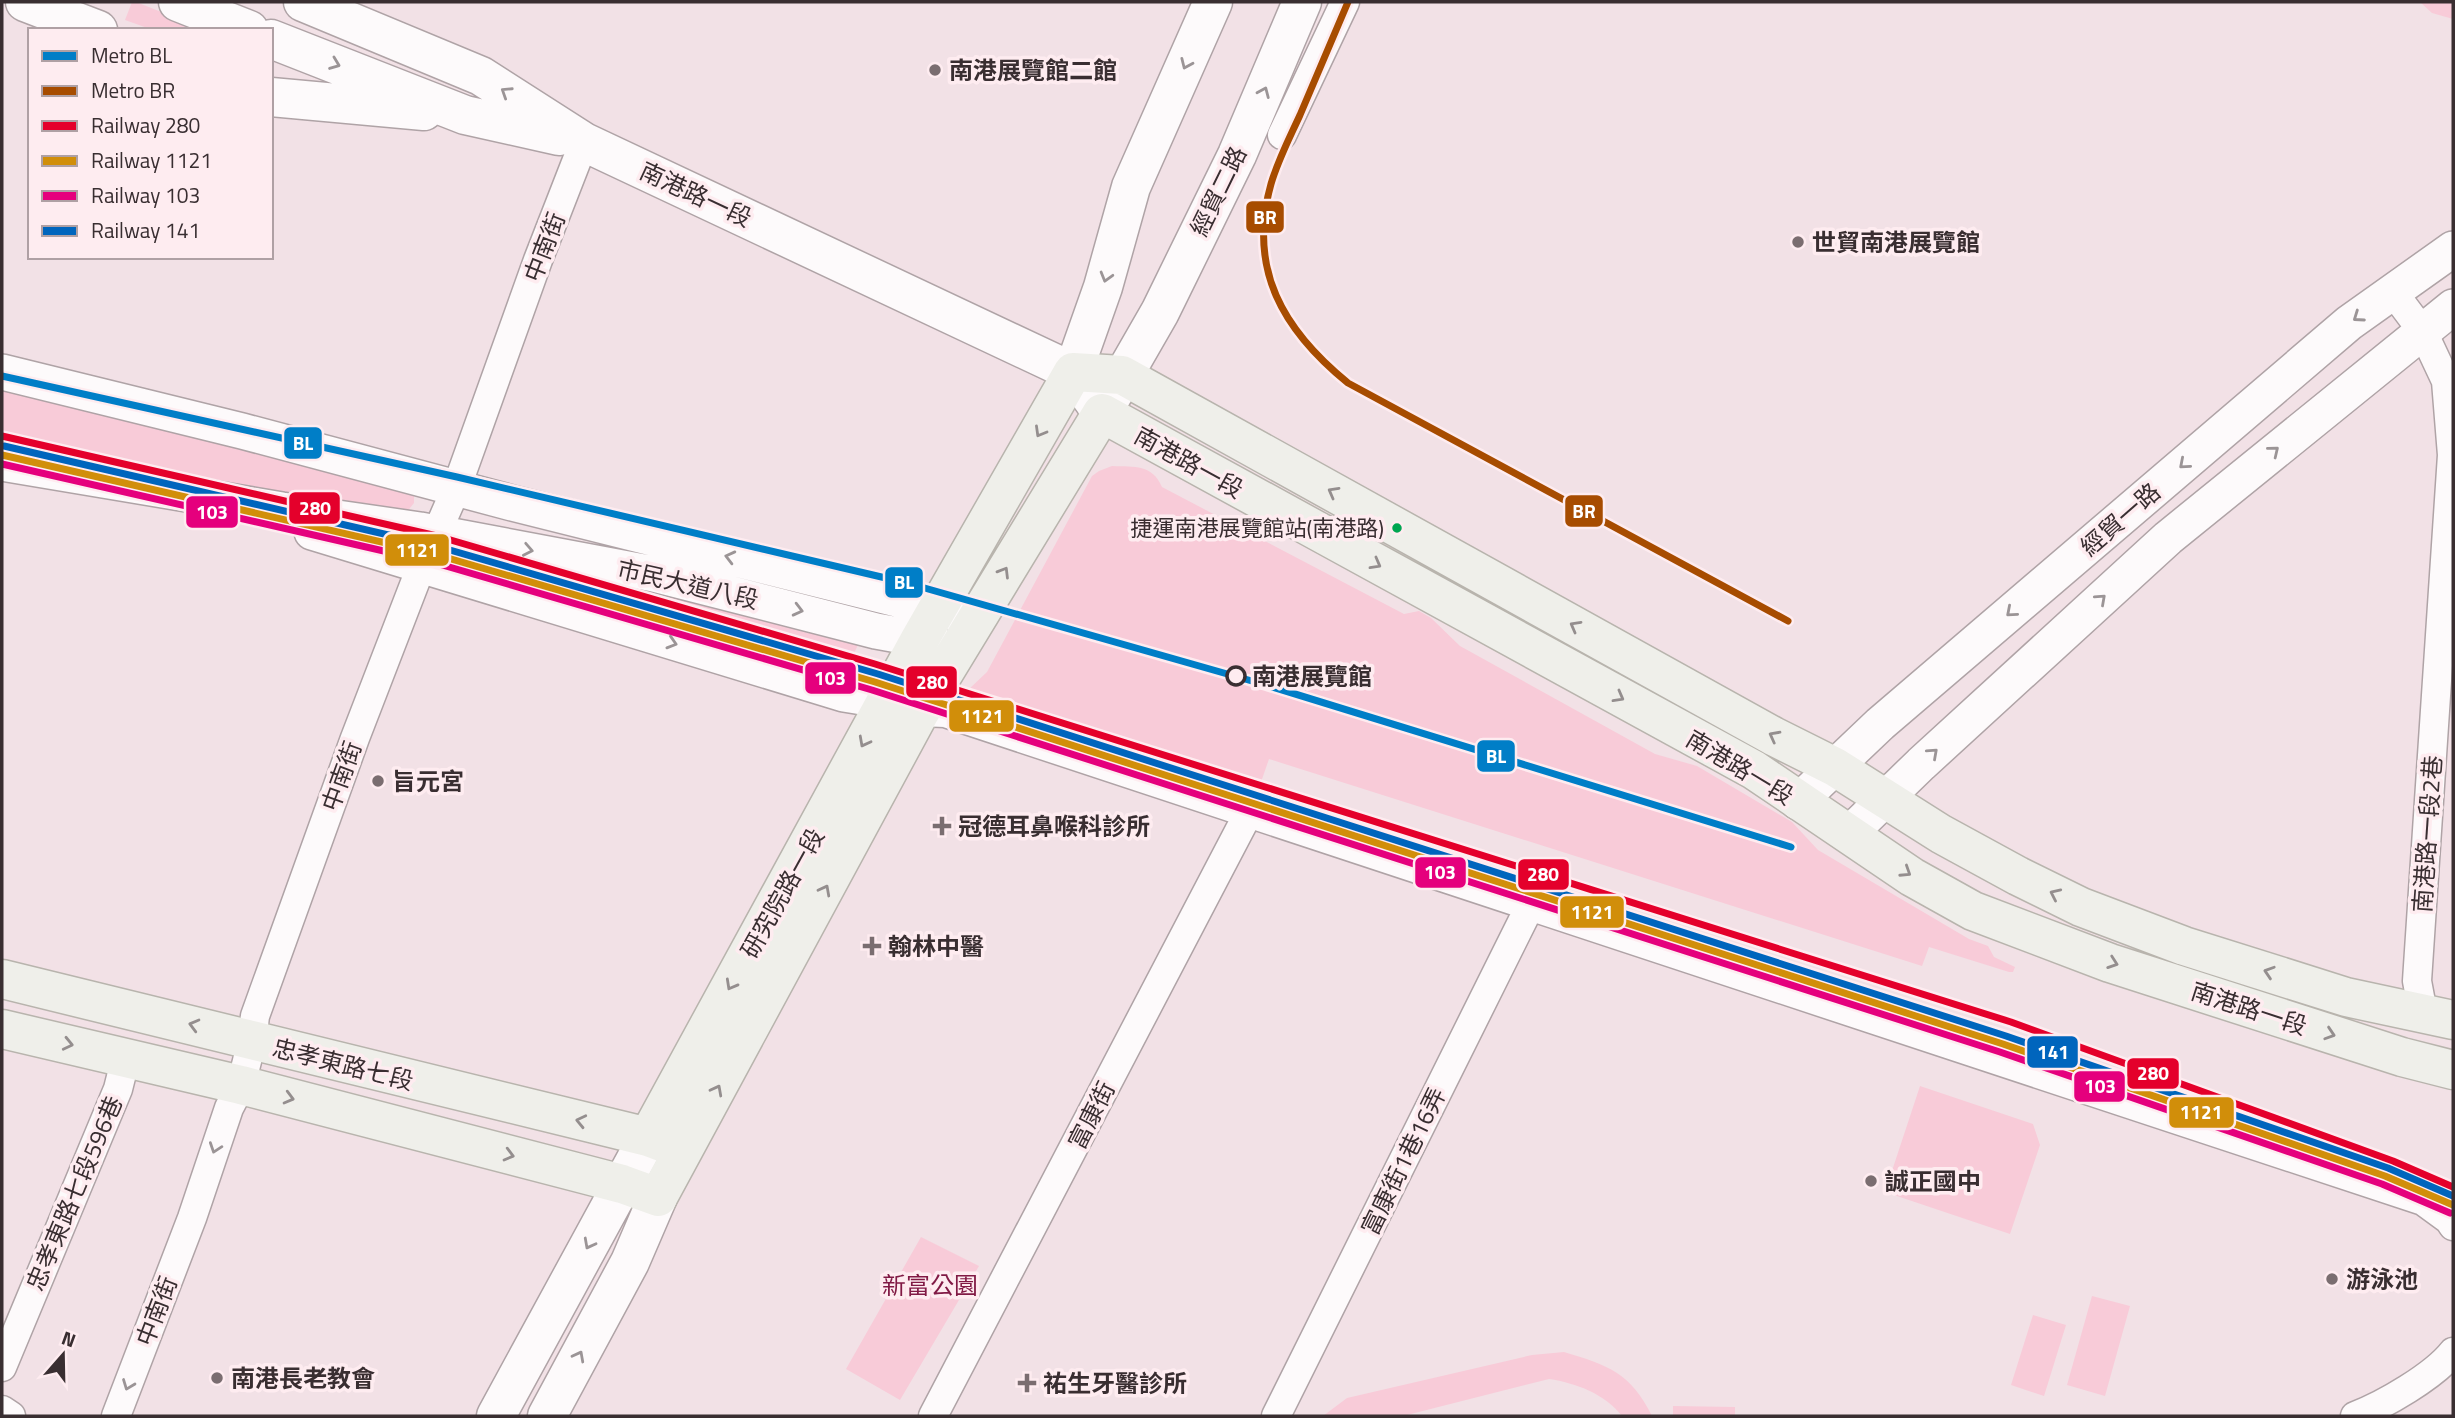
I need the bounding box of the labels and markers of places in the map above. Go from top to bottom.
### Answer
place label: 南港展覽館二館 [949,52,1117,88]
marker: 南港展覽館二館 [927,62,943,78]
place label: 世貿南港展覽館 [1812,224,1980,260]
marker: 世貿南港展覽館 [1790,234,1806,250]
place label: 捷運南港展覽館站(南港路) [1130,511,1384,545]
marker: 捷運南港展覽館站(南港路) [1390,521,1404,535]
place label: 南港展覽館 [1252,658,1372,694]
marker: 南港展覽館 [1226,666,1246,686]
place label: 旨元宮 [392,763,464,799]
marker: 旨元宮 [370,773,386,789]
place label: 冠德耳鼻喉科診所 [958,808,1150,844]
marker: 冠德耳鼻喉科診所 [932,816,952,836]
place label: 翰林中醫 [888,928,984,964]
marker: 翰林中醫 [862,936,882,956]
place label: 誠正國中 [1885,1163,1981,1199]
marker: 誠正國中 [1863,1173,1879,1189]
place label: 游泳池 [2346,1261,2418,1297]
marker: 游泳池 [2324,1271,2340,1287]
place label: 南港長老教會 [231,1360,375,1396]
place label: 祐生牙醫診所 [1043,1365,1187,1401]
marker: 南港長老教會 [209,1370,225,1386]
marker: 祐生牙醫診所 [1017,1373,1037,1393]

